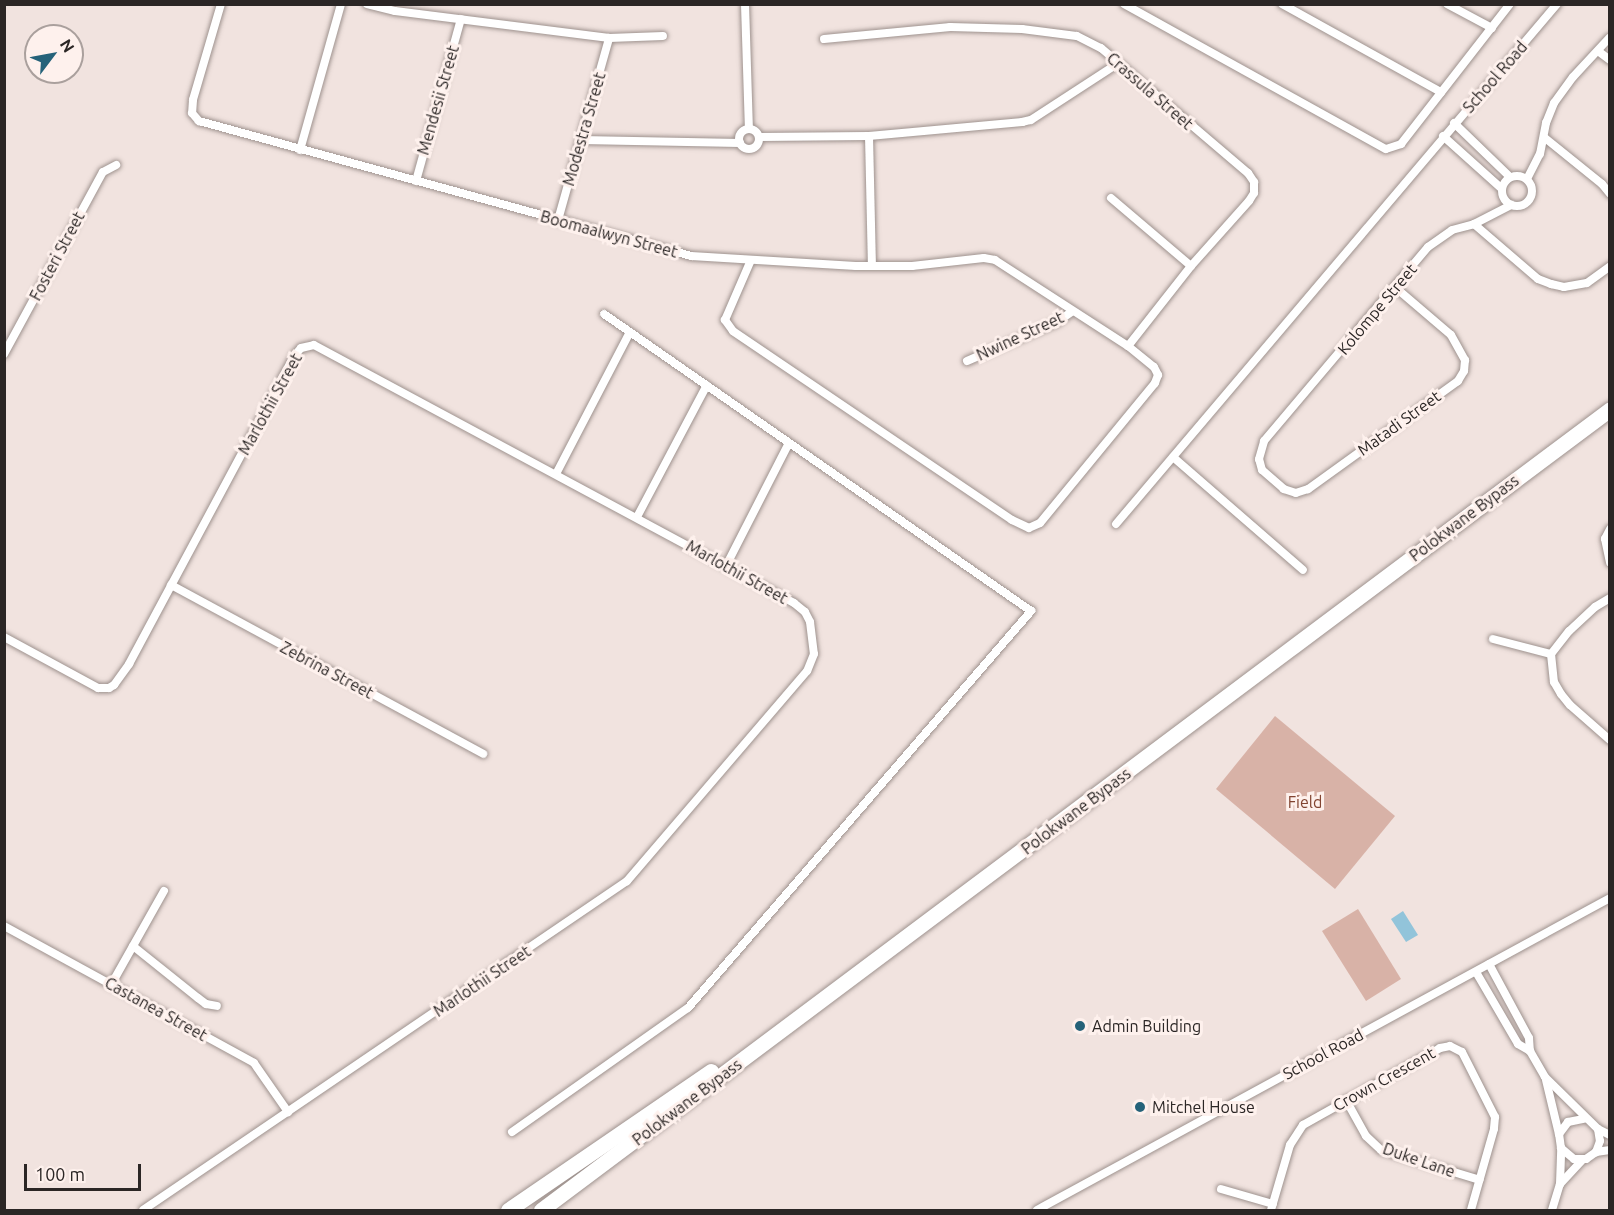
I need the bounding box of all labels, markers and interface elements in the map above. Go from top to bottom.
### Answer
north arrow [24,24,84,84]
text: N [57,36,78,55]
street label: School Road [1459,37,1531,117]
street label: Mendesii Street [413,43,463,157]
street label: Crassula Street [1103,48,1197,134]
street label: Modestra Street [559,70,609,188]
street label: Boomaalwyn Street [538,206,680,262]
street label: Fosteri Street [26,208,88,304]
street label: Kolompe Street [1333,260,1421,358]
street label: Nwine Street [973,307,1067,365]
street label: Marlothii Street [234,350,306,458]
street label: Matadi Street [1354,386,1444,460]
street label: Polokwane Bypass [1406,471,1522,565]
street label: Marlothii Street [683,536,791,608]
street label: Zebrina Street [277,637,377,703]
street label: Polokwane Bypass [1018,764,1134,858]
park label: Field [1288,792,1322,812]
street label: Marlothii Street [430,941,534,1021]
street label: Castanea Street [101,973,211,1045]
place label: Admin Building [1092,1016,1201,1036]
marker: Admin Building [1073,1019,1087,1033]
street label: School Road [1279,1025,1367,1083]
street label: Crown Crescent [1330,1043,1438,1115]
street label: Polokwane Bypass [629,1055,745,1149]
place label: Mitchel House [1152,1097,1255,1117]
marker: Mitchel House [1133,1100,1147,1114]
street label: Duke Lane [1380,1139,1458,1181]
scale bar [27,1152,144,1190]
text: 100 m [35,1164,85,1184]

